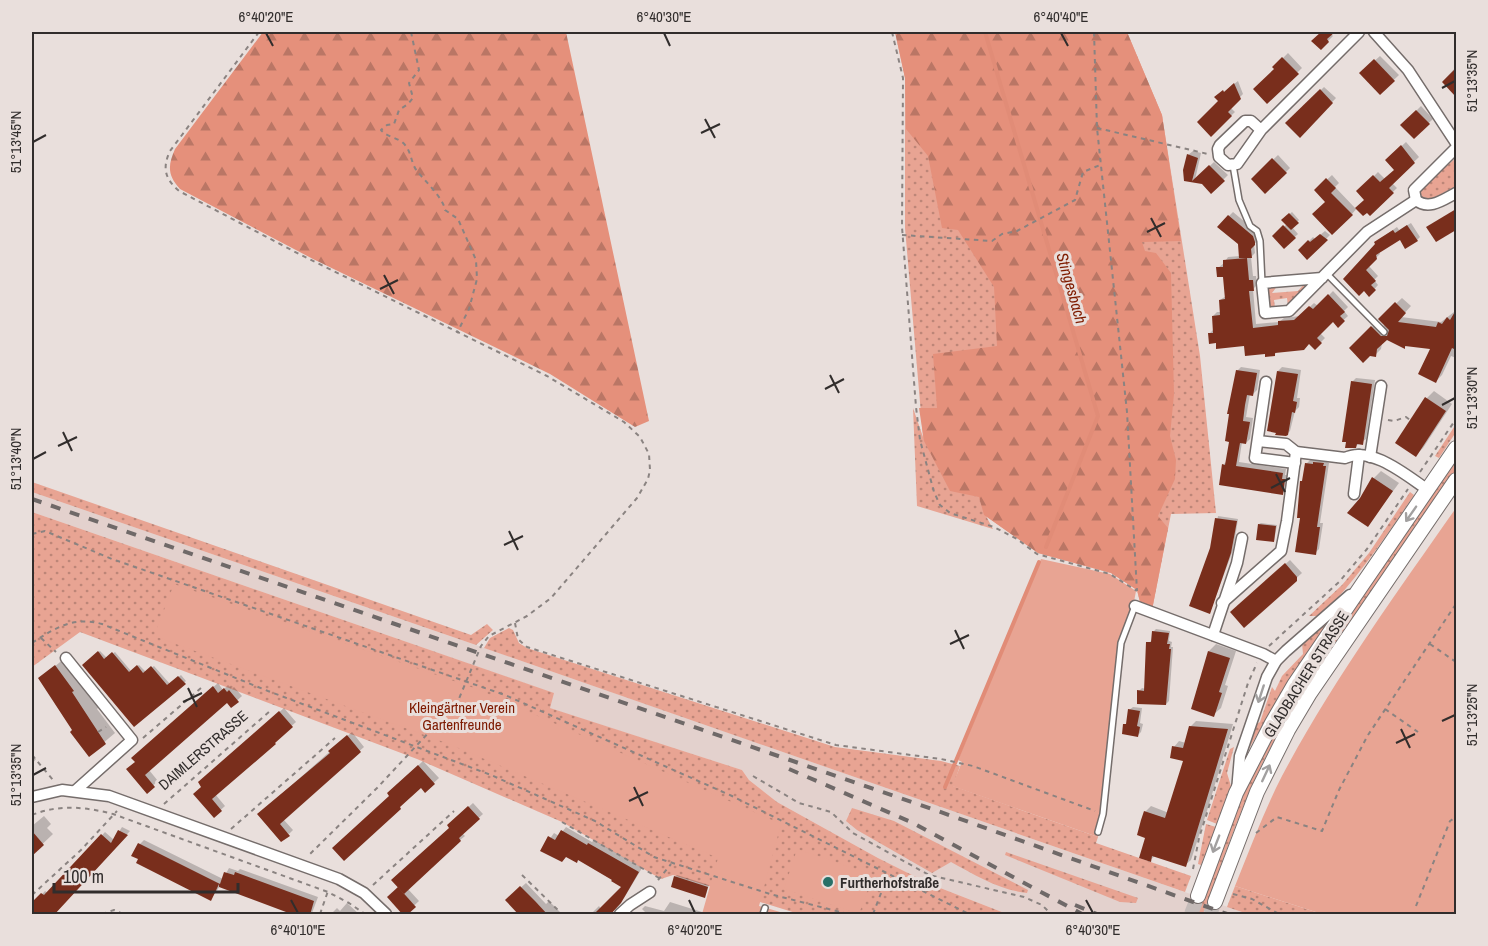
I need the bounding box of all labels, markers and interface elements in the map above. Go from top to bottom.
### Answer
text: 6°40'20"E [238,6,294,27]
text: 6°40'30"E [636,6,692,27]
text: 6°40'40"E [1033,6,1089,27]
text: 51°13'35"N [1461,50,1482,112]
text: 51°13'45"N [5,111,26,173]
water label: Stingesbach [1051,250,1093,326]
text: 51°13'30"N [1461,367,1482,429]
text: 51°13'40"N [5,428,26,490]
one-way arrow [1405,505,1418,521]
street label: GLADBACHER STRASSE [1259,607,1353,741]
one-way arrow [1255,684,1266,703]
text: 51°13'25"N [1461,684,1482,746]
park label: Kleingärtner Verein Gartenfreunde [409,697,515,735]
street label: DAIMLERSTRASSE [154,705,252,795]
text: 51°13'35"N [5,744,26,806]
one-way arrow [1260,764,1272,782]
one-way arrow [1210,834,1221,853]
scale bar [54,856,238,894]
text: 100 m [63,864,104,889]
place label: Furtherhofstraße [840,872,939,893]
marker: Furtherhofstraße [821,875,835,889]
text: 6°40'10"E [270,919,326,940]
text: 6°40'20"E [667,919,723,940]
text: 6°40'30"E [1065,919,1121,940]

